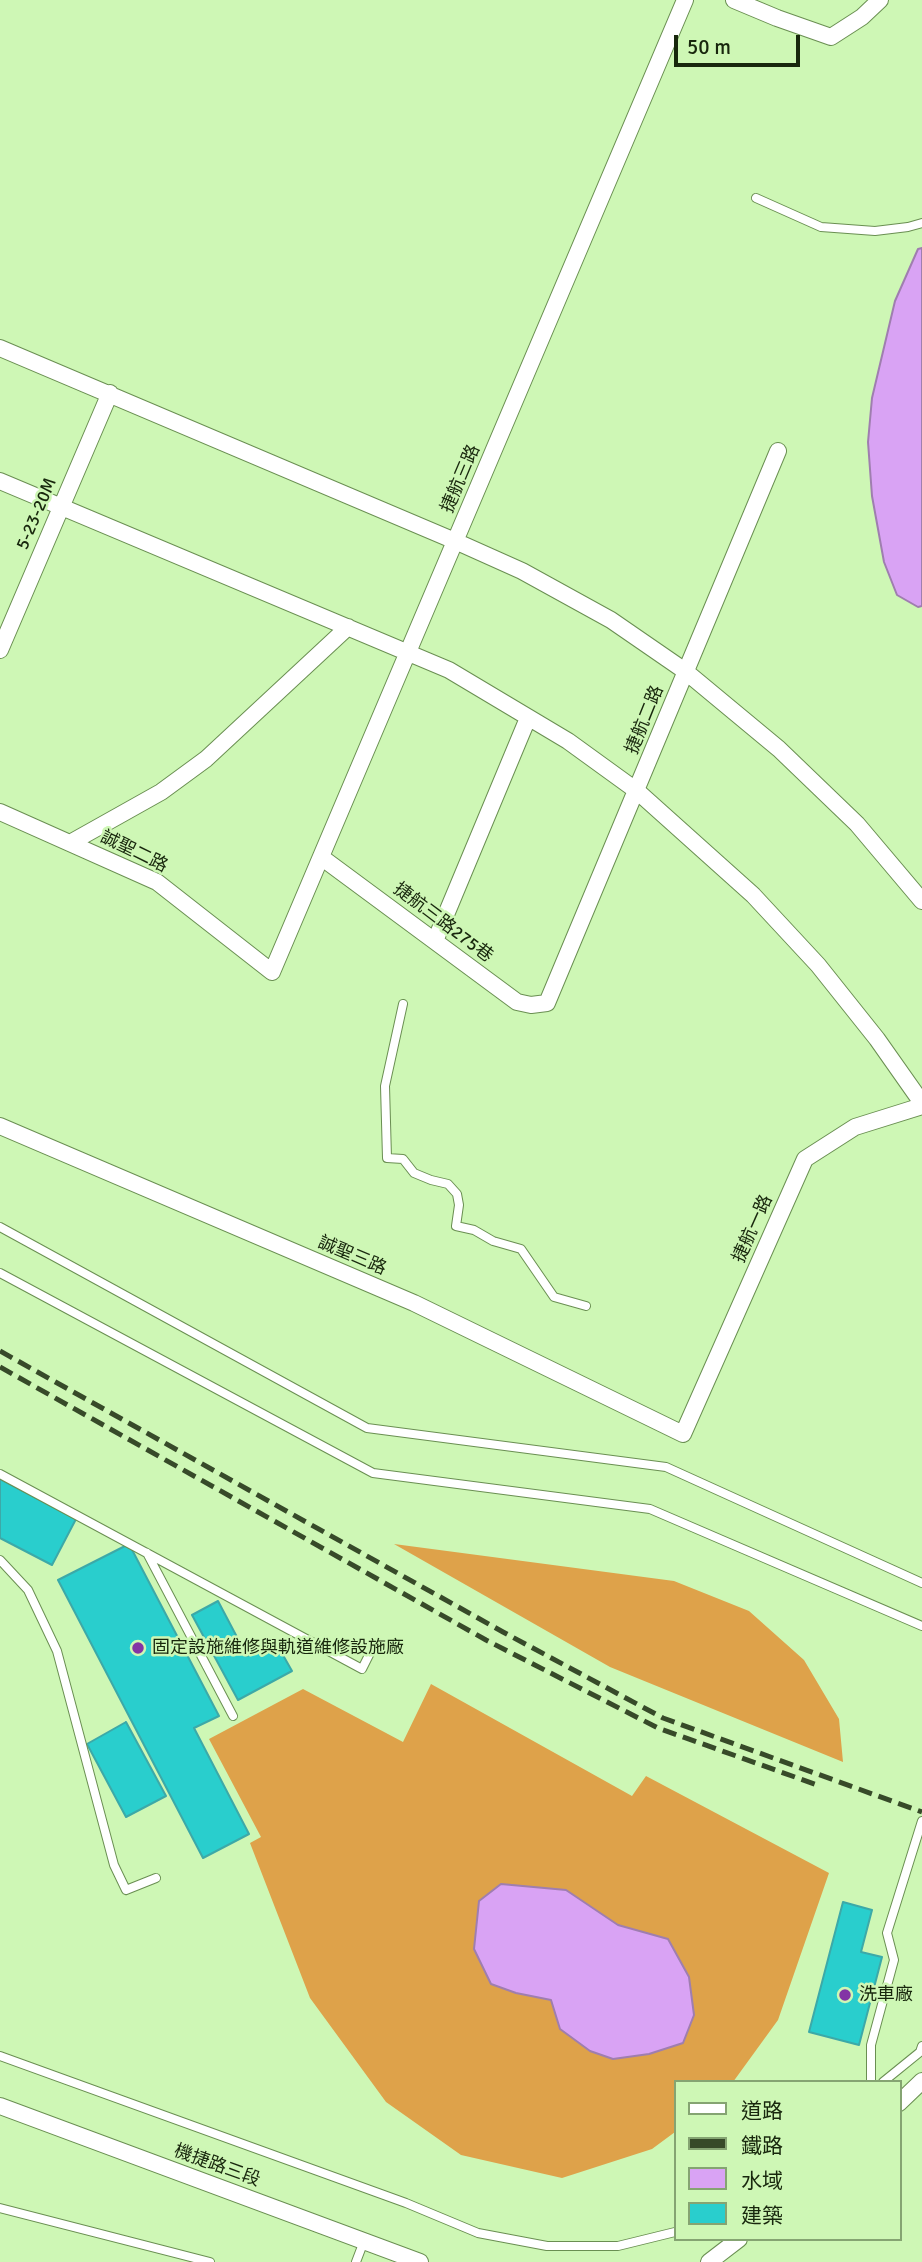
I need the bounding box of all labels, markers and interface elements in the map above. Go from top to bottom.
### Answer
scale bar [677,21,803,65]
text: 50 m [687,34,731,60]
street label: 捷航三路 [437,442,485,516]
street label: 5-23-20M [12,475,62,553]
street label: 捷航二路 [622,683,668,757]
street label: 誠聖二路 [97,827,171,877]
street label: 捷航三路275巷 [389,879,497,967]
street label: 捷航一路 [728,1192,778,1266]
street label: 誠聖三路 [315,1232,389,1280]
place label: 固定設施維修與軌道維修設施廠 [152,1637,404,1659]
marker: 固定設施維修與軌道維修設施廠 [130,1640,146,1656]
place label: 洗車廠 [859,1984,913,2006]
marker: 洗車廠 [837,1987,853,2003]
legend [674,2080,901,2241]
text: 道路 [741,2098,783,2124]
text: 鐵路 [741,2133,783,2159]
street label: 機捷路三段 [171,2140,263,2192]
text: 水域 [741,2168,783,2194]
text: 建築 [741,2203,783,2229]

